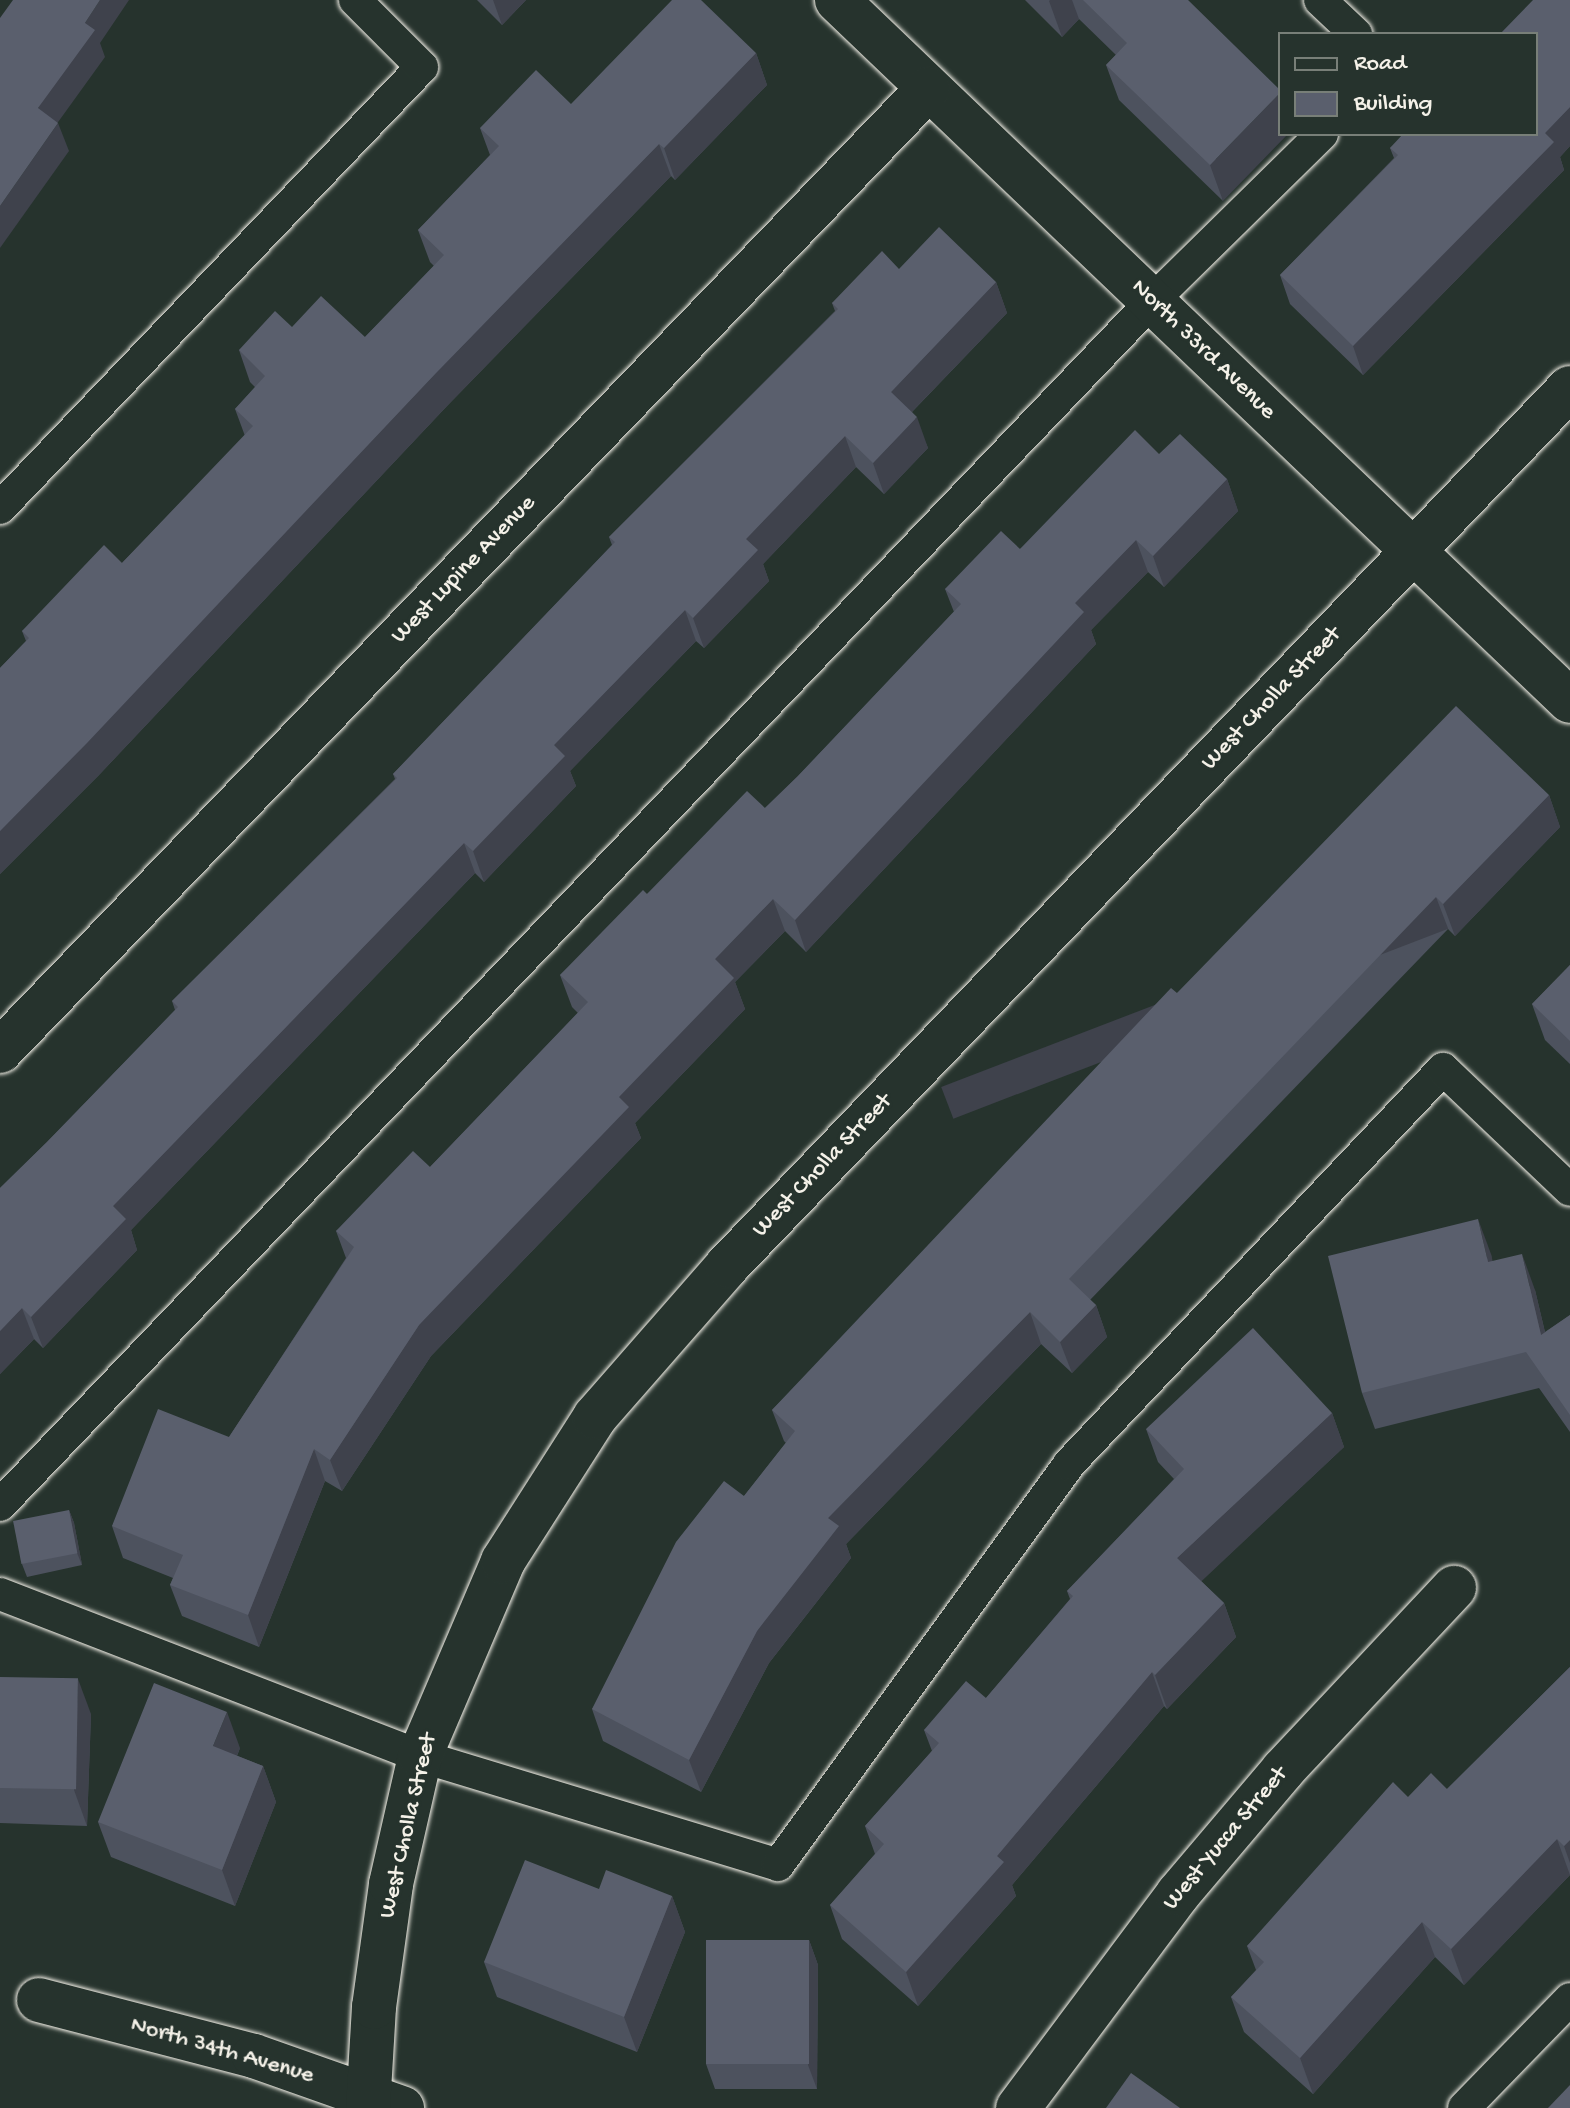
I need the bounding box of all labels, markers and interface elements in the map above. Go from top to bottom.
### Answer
legend [1278,32,1538,136]
text: Road [1354,50,1406,79]
text: Building [1354,90,1432,119]
street label: North 33rd Avenue [1125,274,1281,426]
street label: West Lupine Avenue [386,490,542,650]
street label: West Cholla Street [1196,621,1348,777]
street label: West Cholla Street [747,1088,899,1244]
street label: West Cholla Street [374,1731,444,1921]
street label: West Yucca Street [1157,1761,1295,1917]
street label: North 34th Avenue [127,2011,317,2091]

